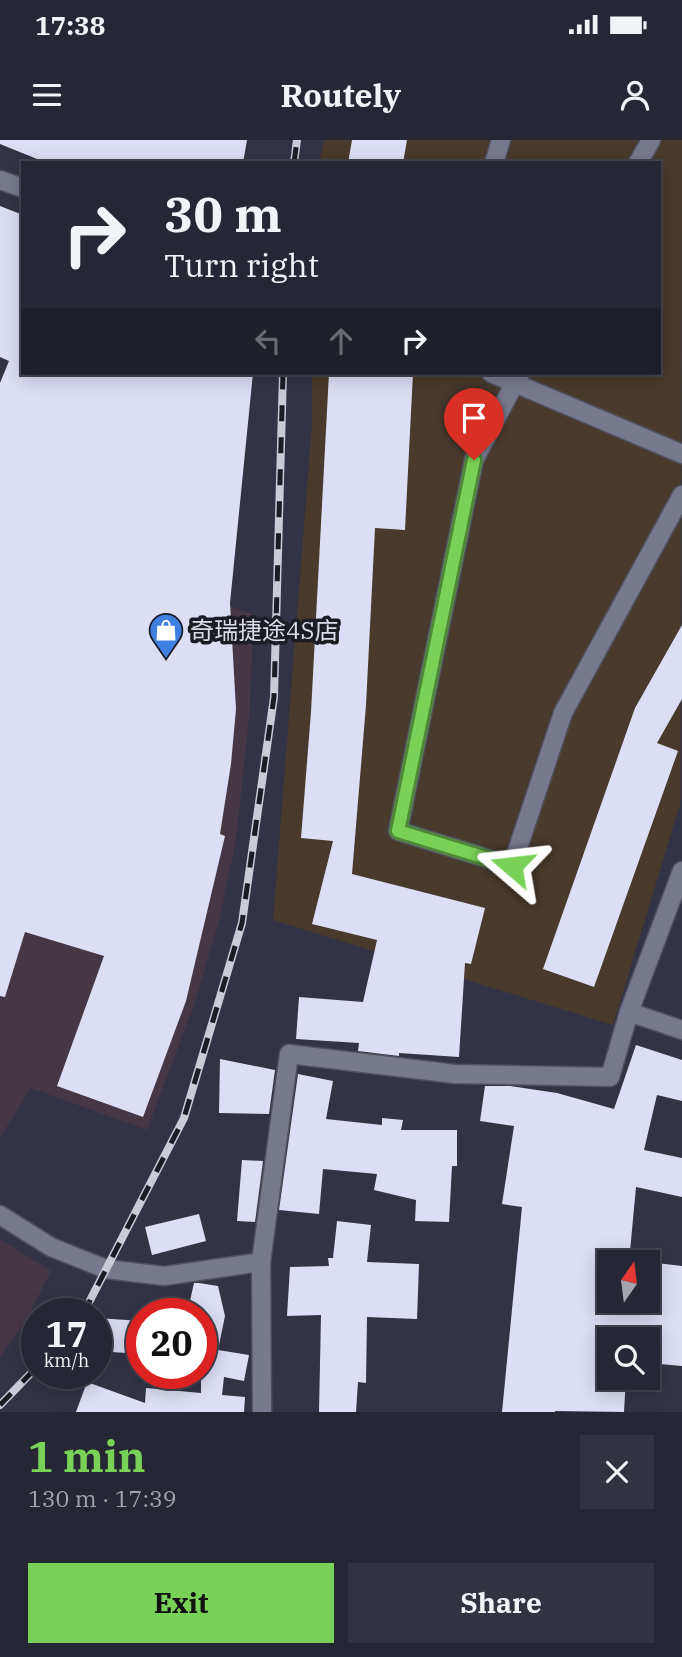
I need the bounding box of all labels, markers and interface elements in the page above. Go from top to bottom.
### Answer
text: 17:38 [35,8,105,42]
text: Routely [281,74,401,116]
icon: menu [28,76,66,114]
icon: person [616,76,654,114]
text: 30 m [164,182,282,245]
icon: right [49,189,140,280]
text: Turn right [164,244,319,286]
icon: left [249,322,287,360]
icon: ahead [322,322,360,360]
icon: right [395,322,433,360]
pin [444,388,504,460]
icon: arrive [455,399,493,437]
shop icon: 奇瑞捷途4S店 [147,611,185,660]
place label: 奇瑞捷途4S店 [190,614,339,646]
position arrow [475,829,549,903]
north arrow [597,1250,660,1312]
map controls [597,1250,660,1390]
speed limit sign: 20 [126,1298,217,1389]
text: 17 [45,1311,88,1357]
button: search [597,1327,660,1390]
text: km/h [44,1349,89,1372]
text: 1 min [28,1429,146,1484]
button: close [580,1435,654,1509]
text: 130 m · 17:39 [28,1483,177,1513]
button: Exit [28,1563,334,1643]
button: Share [348,1563,654,1643]

